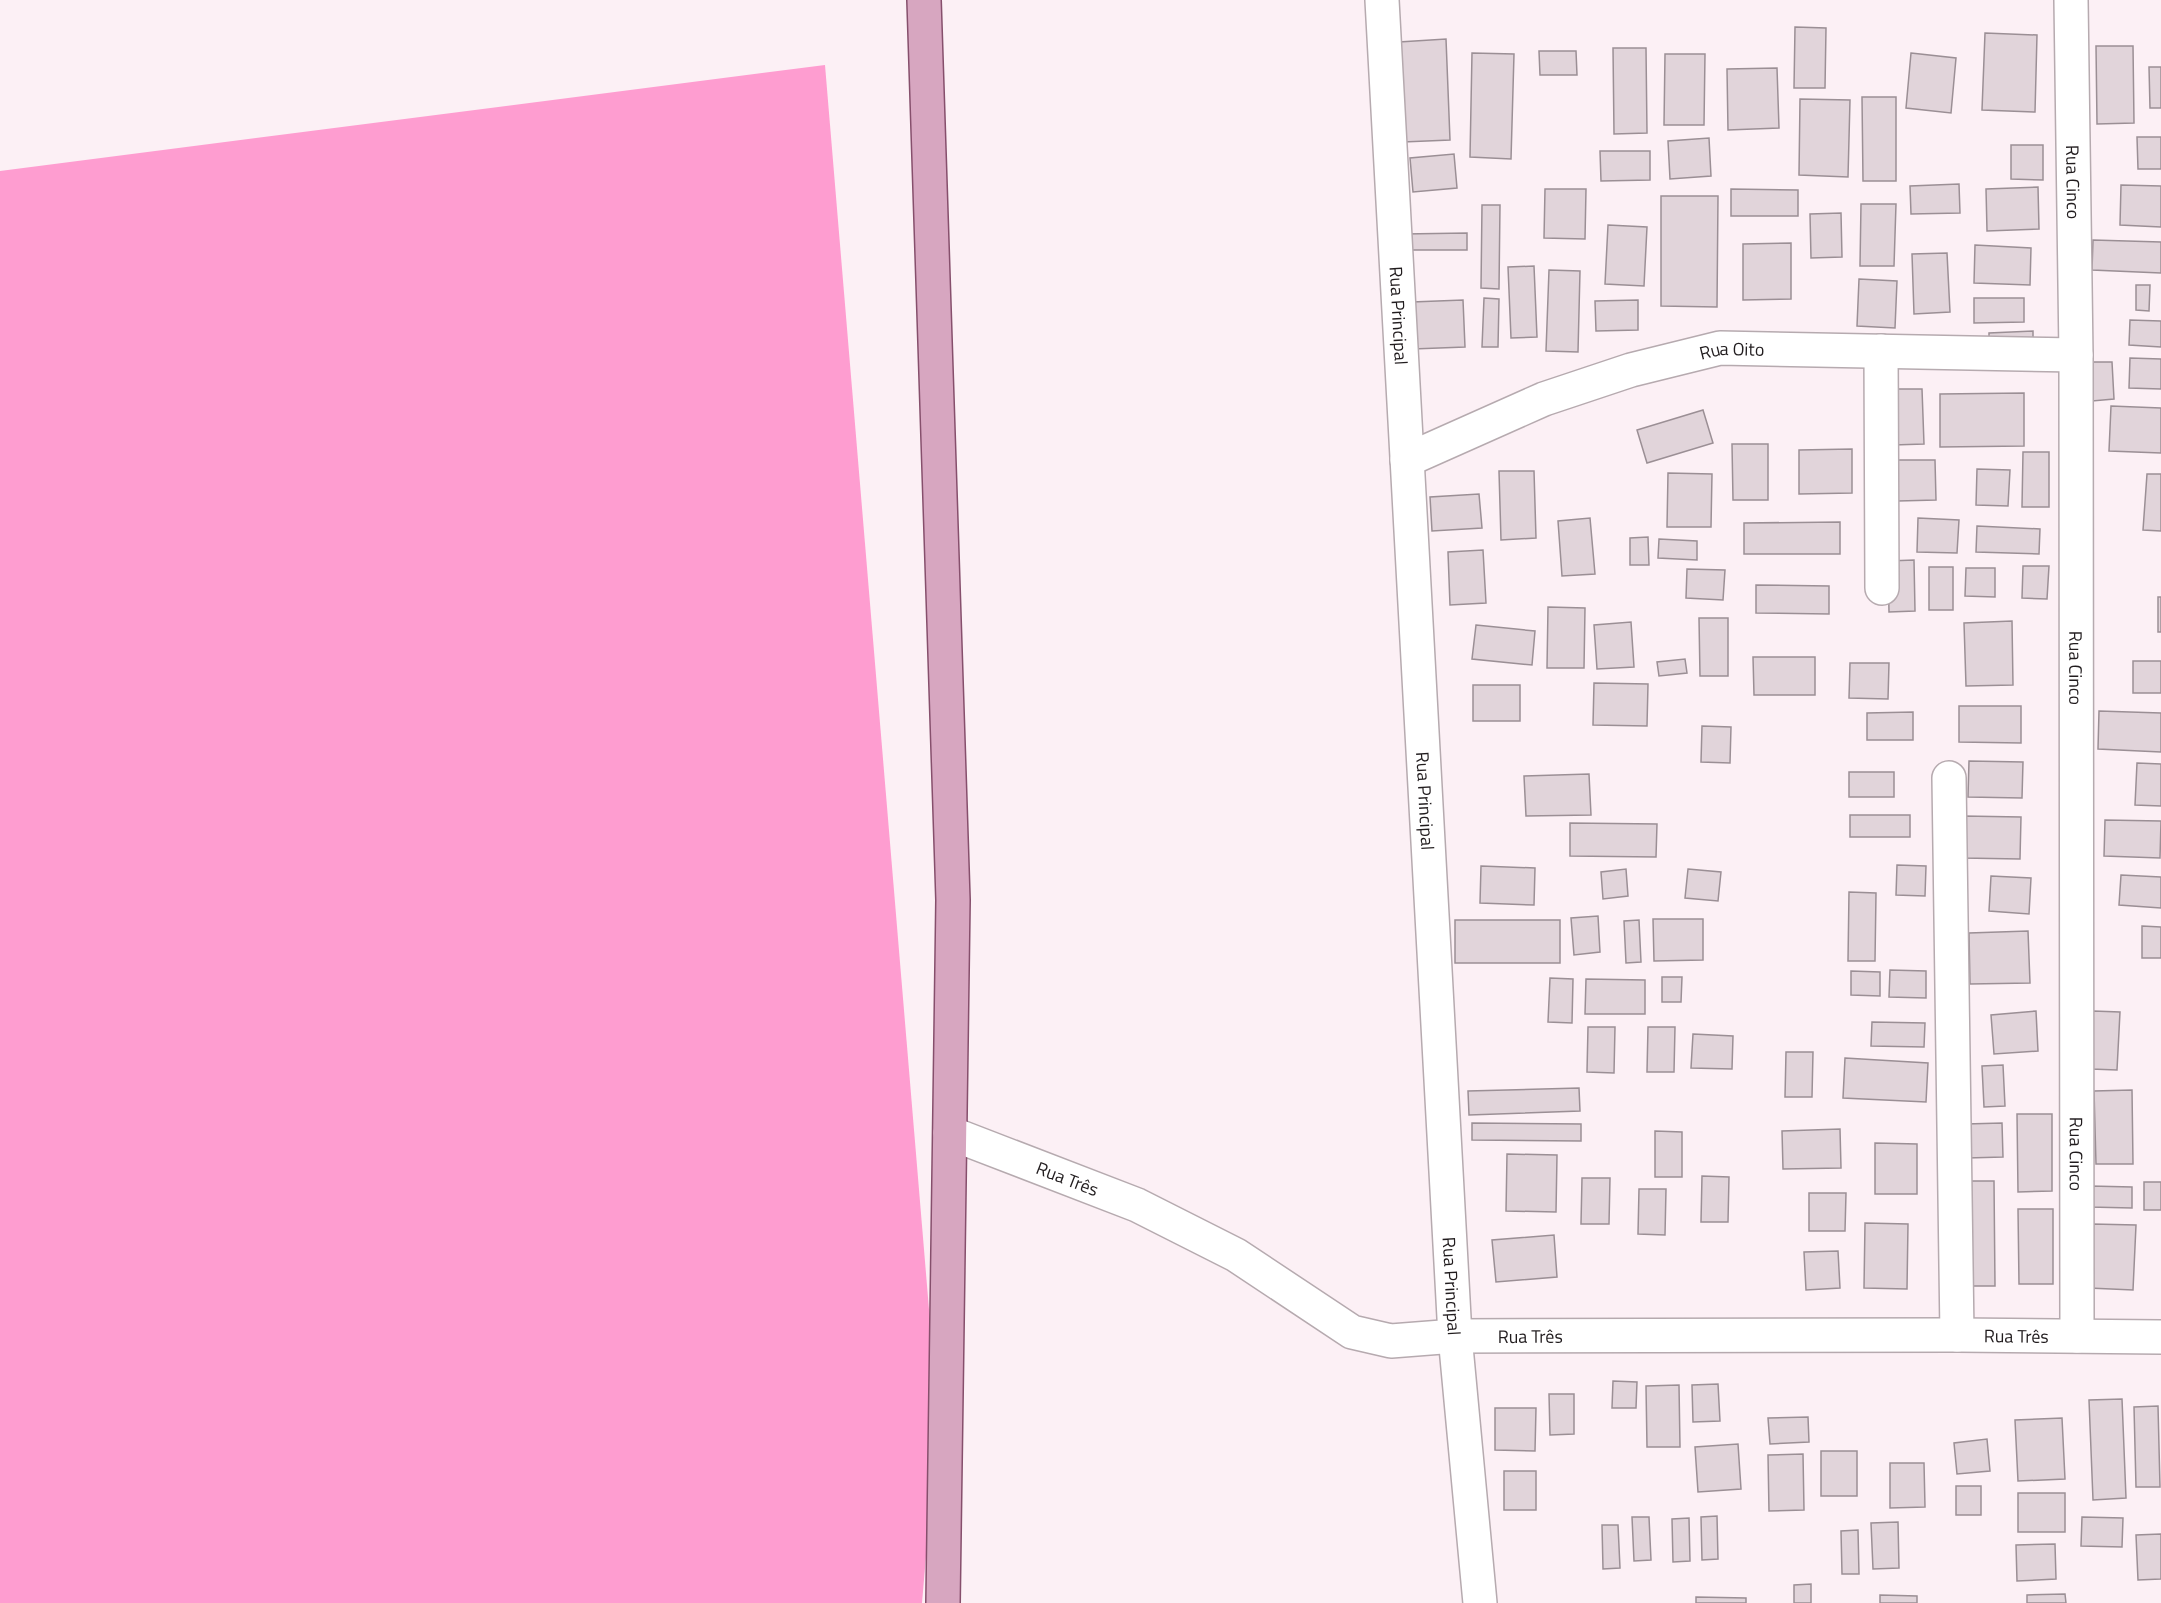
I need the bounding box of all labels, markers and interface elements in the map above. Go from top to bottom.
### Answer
street label: Rua Cinco [2060,145,2088,219]
street label: Rua Principal [1383,266,1415,366]
street label: Rua Oito [1696,334,1765,366]
street label: Rua Cinco [2063,631,2090,705]
street label: Rua Principal [1410,751,1442,851]
street label: Rua Cinco [2063,1117,2090,1191]
street label: Rua Três [1032,1154,1103,1203]
street label: Rua Principal [1436,1236,1468,1336]
street label: Rua Três [1498,1322,1563,1349]
street label: Rua Três [1984,1322,2049,1349]

